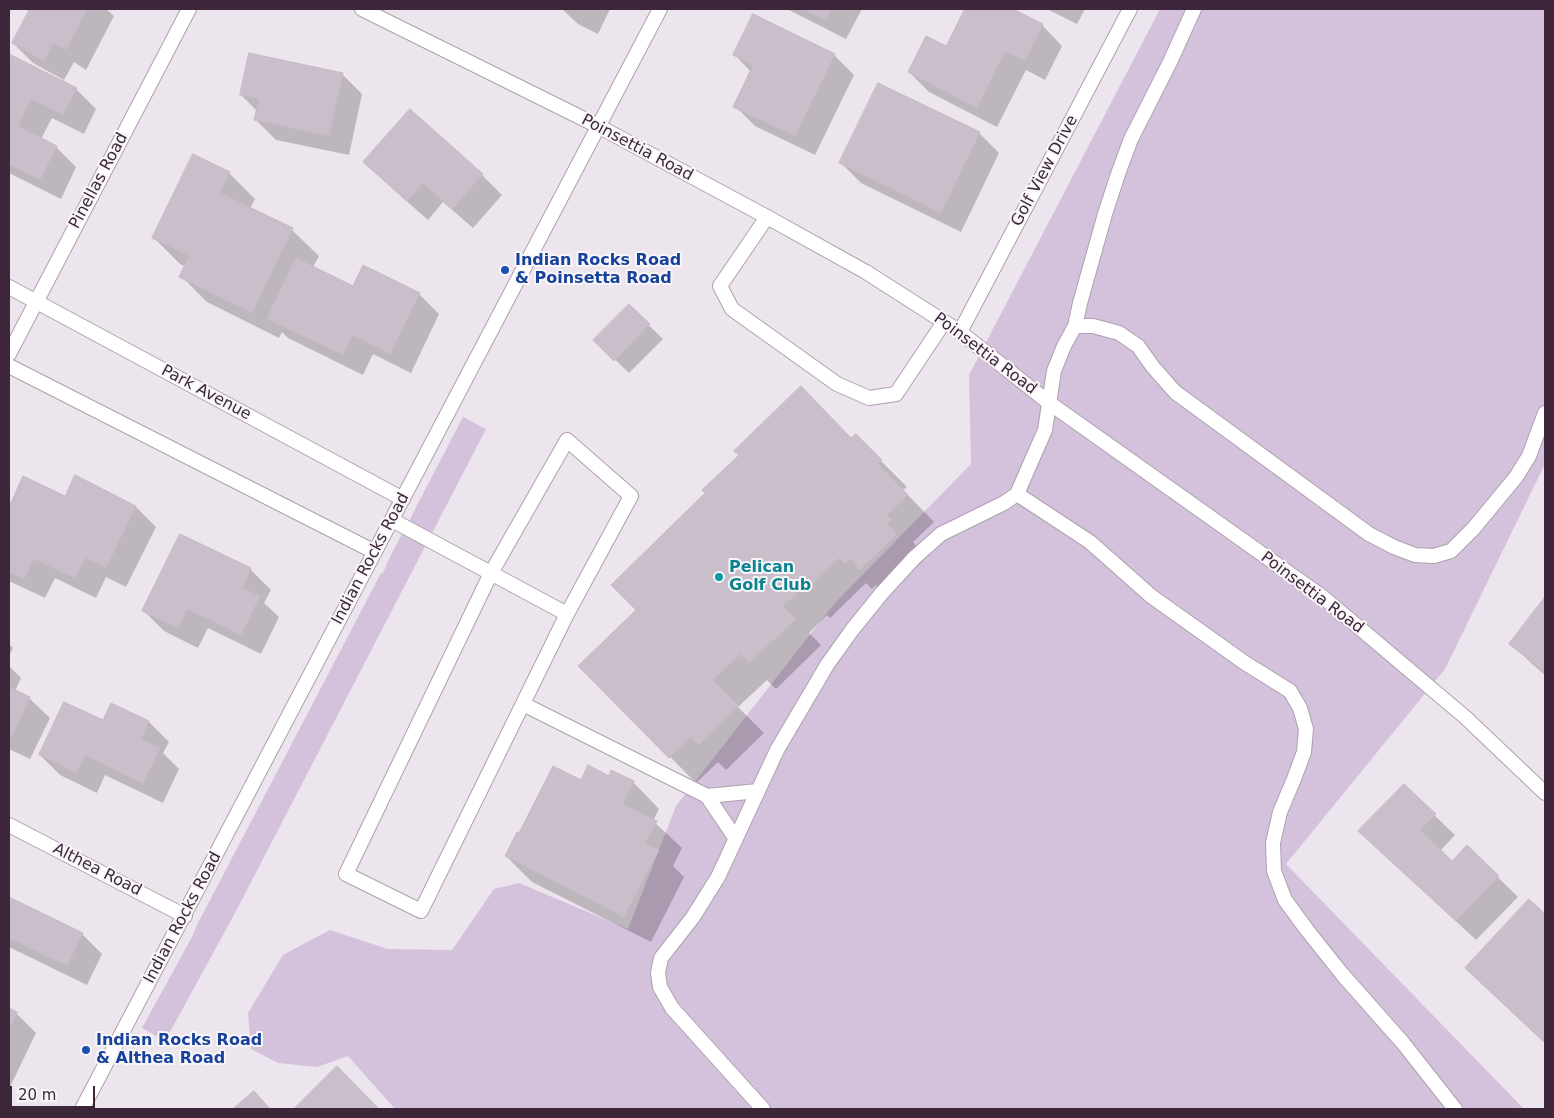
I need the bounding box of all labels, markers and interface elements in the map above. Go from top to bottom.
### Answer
street label: Poinsettia Road [578,110,696,186]
street label: Golf View Drive [1008,112,1082,230]
street label: Pinellas Road [66,130,132,232]
place label: Indian Rocks Road & Poinsetta Road [515,251,681,289]
marker: Indian Rocks Road & Poinsetta Road [499,264,511,276]
street label: Poinsettia Road [930,309,1040,399]
street label: Park Avenue [158,361,254,425]
street label: Indian Rocks Road [328,490,414,628]
street label: Poinsettia Road [1257,548,1367,638]
place label: Pelican Golf Club [729,558,811,596]
marker: Pelican Golf Club [713,571,725,583]
street label: Althea Road [50,839,144,901]
street label: Indian Rocks Road [140,849,226,987]
place label: Indian Rocks Road & Althea Road [96,1031,262,1069]
marker: Indian Rocks Road & Althea Road [80,1044,92,1056]
scale bar [12,1076,98,1108]
text: 20 m [18,1086,56,1104]

